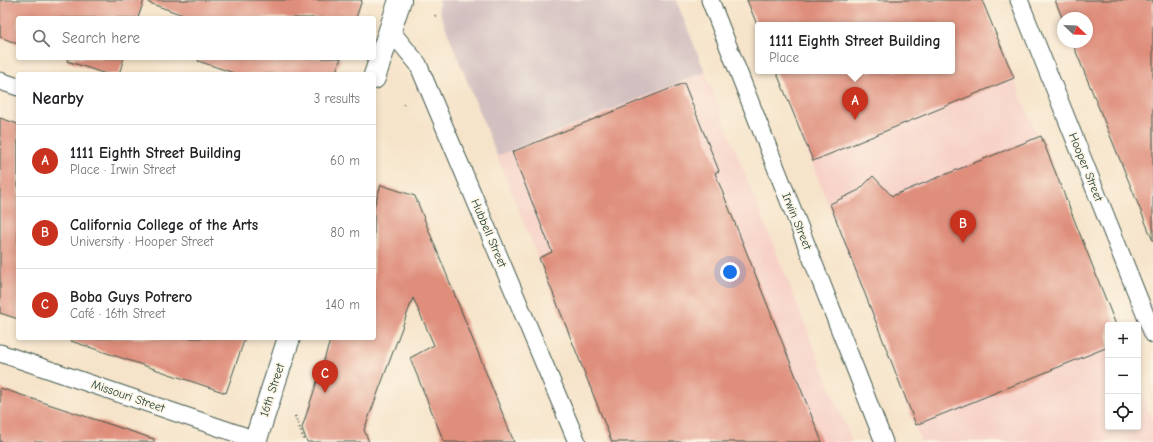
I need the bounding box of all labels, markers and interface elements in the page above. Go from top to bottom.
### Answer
north arrow [1057,12,1093,48]
search box [16,16,376,60]
popup [755,22,955,74]
icon: search [30,27,52,49]
text: Search here [62,29,140,47]
text: 1111 Eighth Street Building [769,32,941,50]
text: Place [769,50,799,65]
pin: A [842,87,868,120]
text: Nearby [32,89,83,108]
text: 3 results [314,91,360,106]
street label: Hooper Street [1066,131,1106,204]
text: 1111 Eighth Street Building [70,144,241,162]
text: A [41,153,49,168]
text: 60 m [330,153,360,168]
text: Place · Irwin Street [70,162,176,177]
street label: Irwin Street [779,191,815,252]
street label: Hubbell Street [468,197,510,270]
pin: B [950,210,976,243]
text: California College of the Arts [70,216,258,234]
text: B [41,225,49,240]
text: 80 m [330,225,360,240]
text: University · Hooper Street [70,234,213,249]
your location [720,262,740,282]
text: Boba Guys Potrero [70,288,192,306]
text: C [41,297,49,312]
text: 140 m [326,297,360,312]
text: Café · 16th Street [70,306,165,321]
map controls [1105,322,1141,430]
button: + [1105,322,1141,358]
button: − [1105,358,1141,394]
pin: C [312,360,338,393]
street label: 16th Street [257,361,287,418]
street label: Missouri Street [89,377,167,415]
button: locate [1105,394,1141,430]

